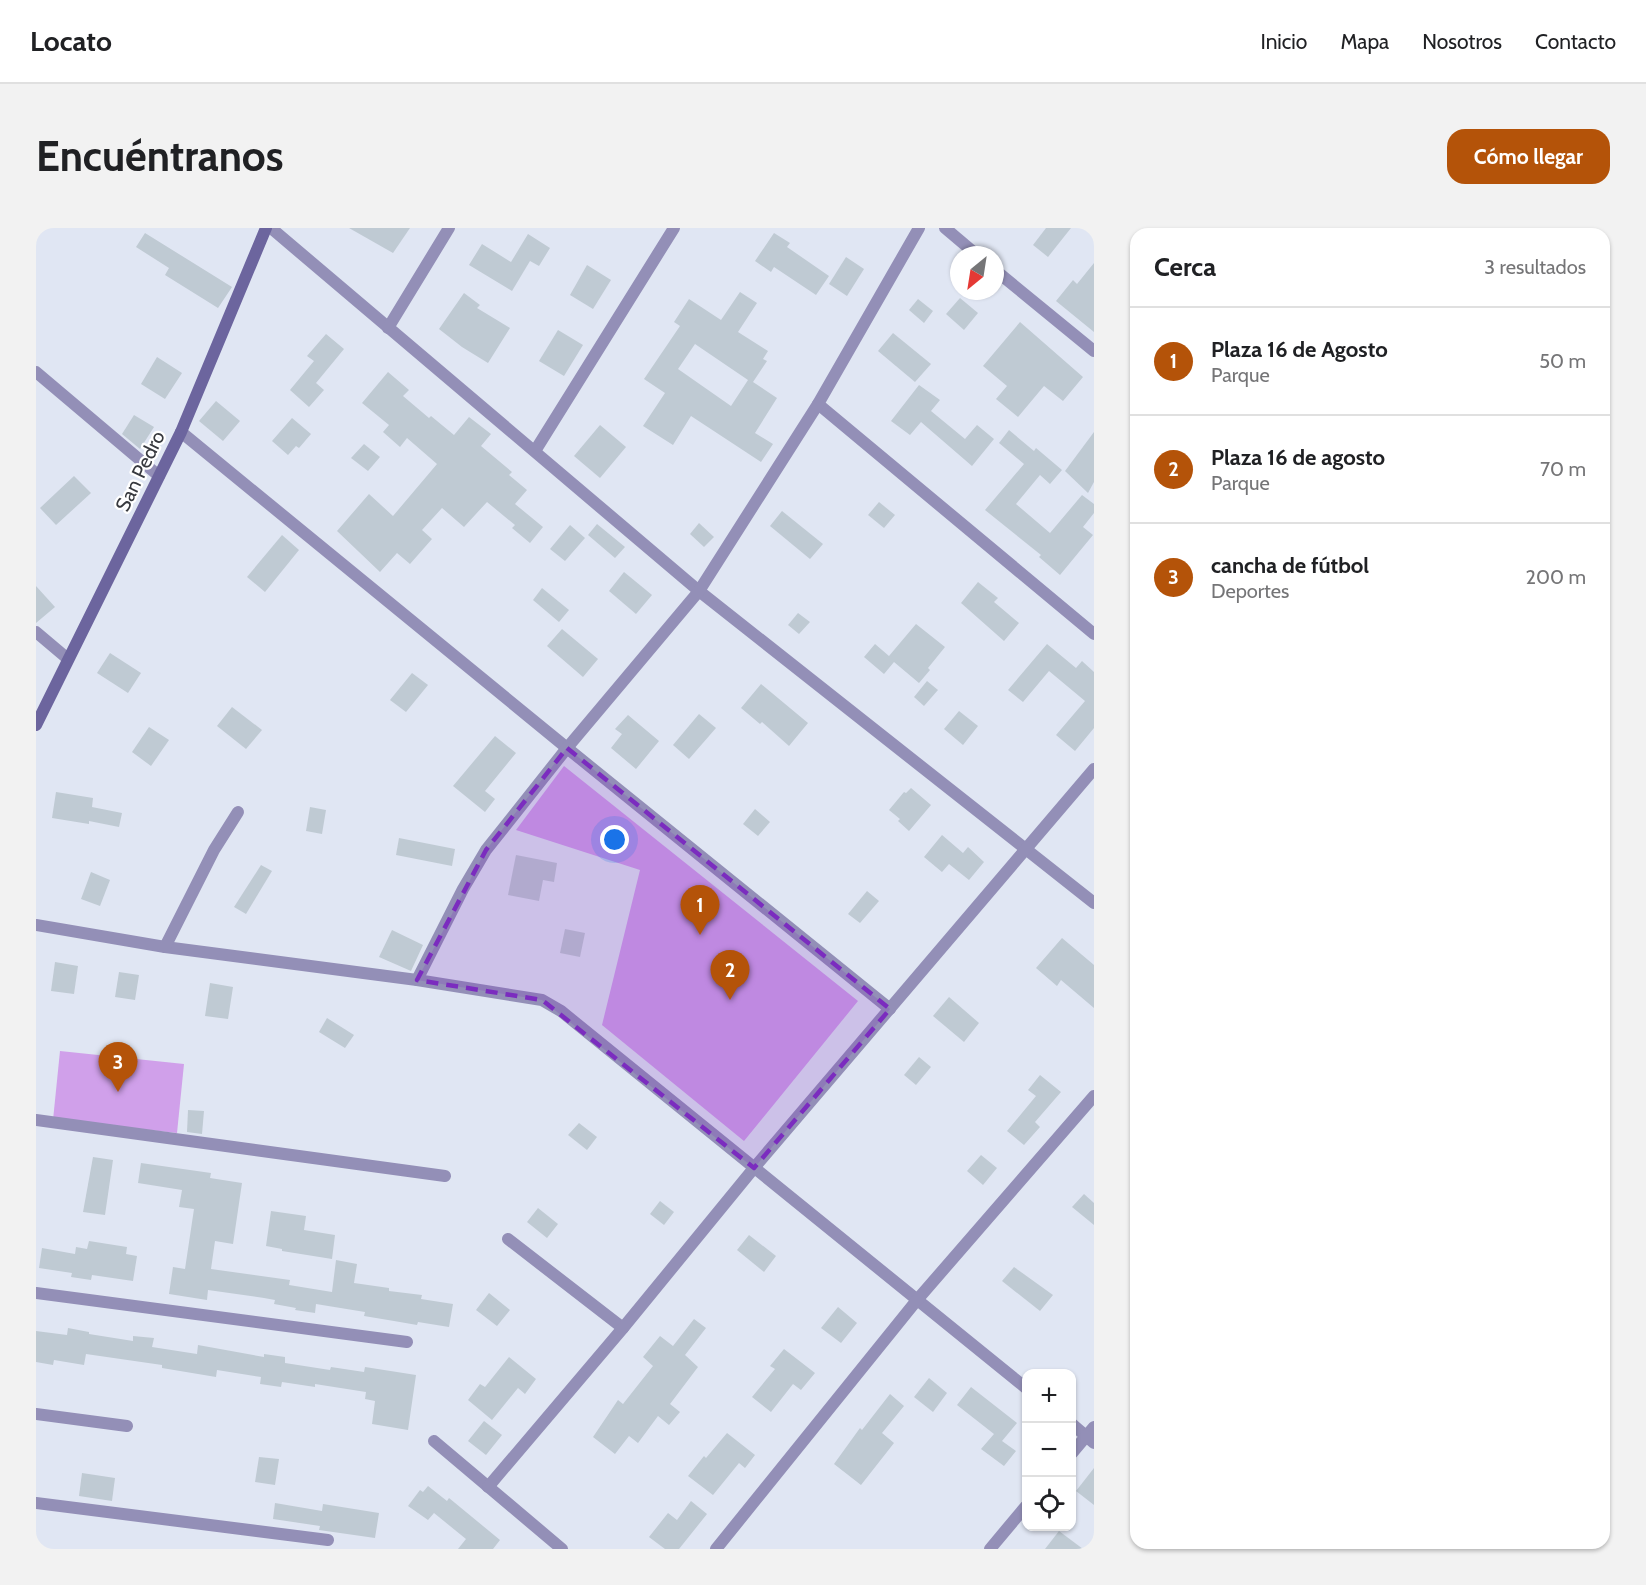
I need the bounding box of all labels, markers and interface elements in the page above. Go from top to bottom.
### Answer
text: Locato [30,24,112,58]
text: Inicio [1260,29,1307,54]
text: Mapa [1340,29,1389,54]
text: Nosotros [1422,29,1502,54]
text: Contacto [1535,29,1616,54]
button: Cómo llegar [1447,129,1610,184]
text: Encuéntranos [36,130,284,182]
north arrow [950,246,1004,300]
text: Cerca [1154,251,1216,283]
text: 3 resultados [1484,255,1586,279]
text: Plaza 16 de Agosto [1211,336,1388,363]
text: 1 [1170,349,1177,373]
text: 50 m [1539,349,1586,373]
text: Parque [1211,363,1270,387]
street label: San Pedro [110,427,170,515]
text: Plaza 16 de agosto [1211,444,1385,471]
text: 2 [1168,457,1179,481]
text: 70 m [1540,457,1586,481]
text: Parque [1211,471,1270,495]
text: cancha de fútbol [1211,552,1369,579]
text: 3 [1168,565,1179,589]
text: 200 m [1526,565,1586,589]
text: Deportes [1211,579,1289,603]
your location [600,825,629,854]
pin: 1 [680,886,720,935]
pin: 2 [710,950,750,1000]
pin: 3 [98,1042,137,1092]
map controls [1022,1369,1076,1531]
button: + [1022,1369,1076,1423]
button: − [1022,1423,1076,1477]
button: locate [1022,1477,1076,1531]

